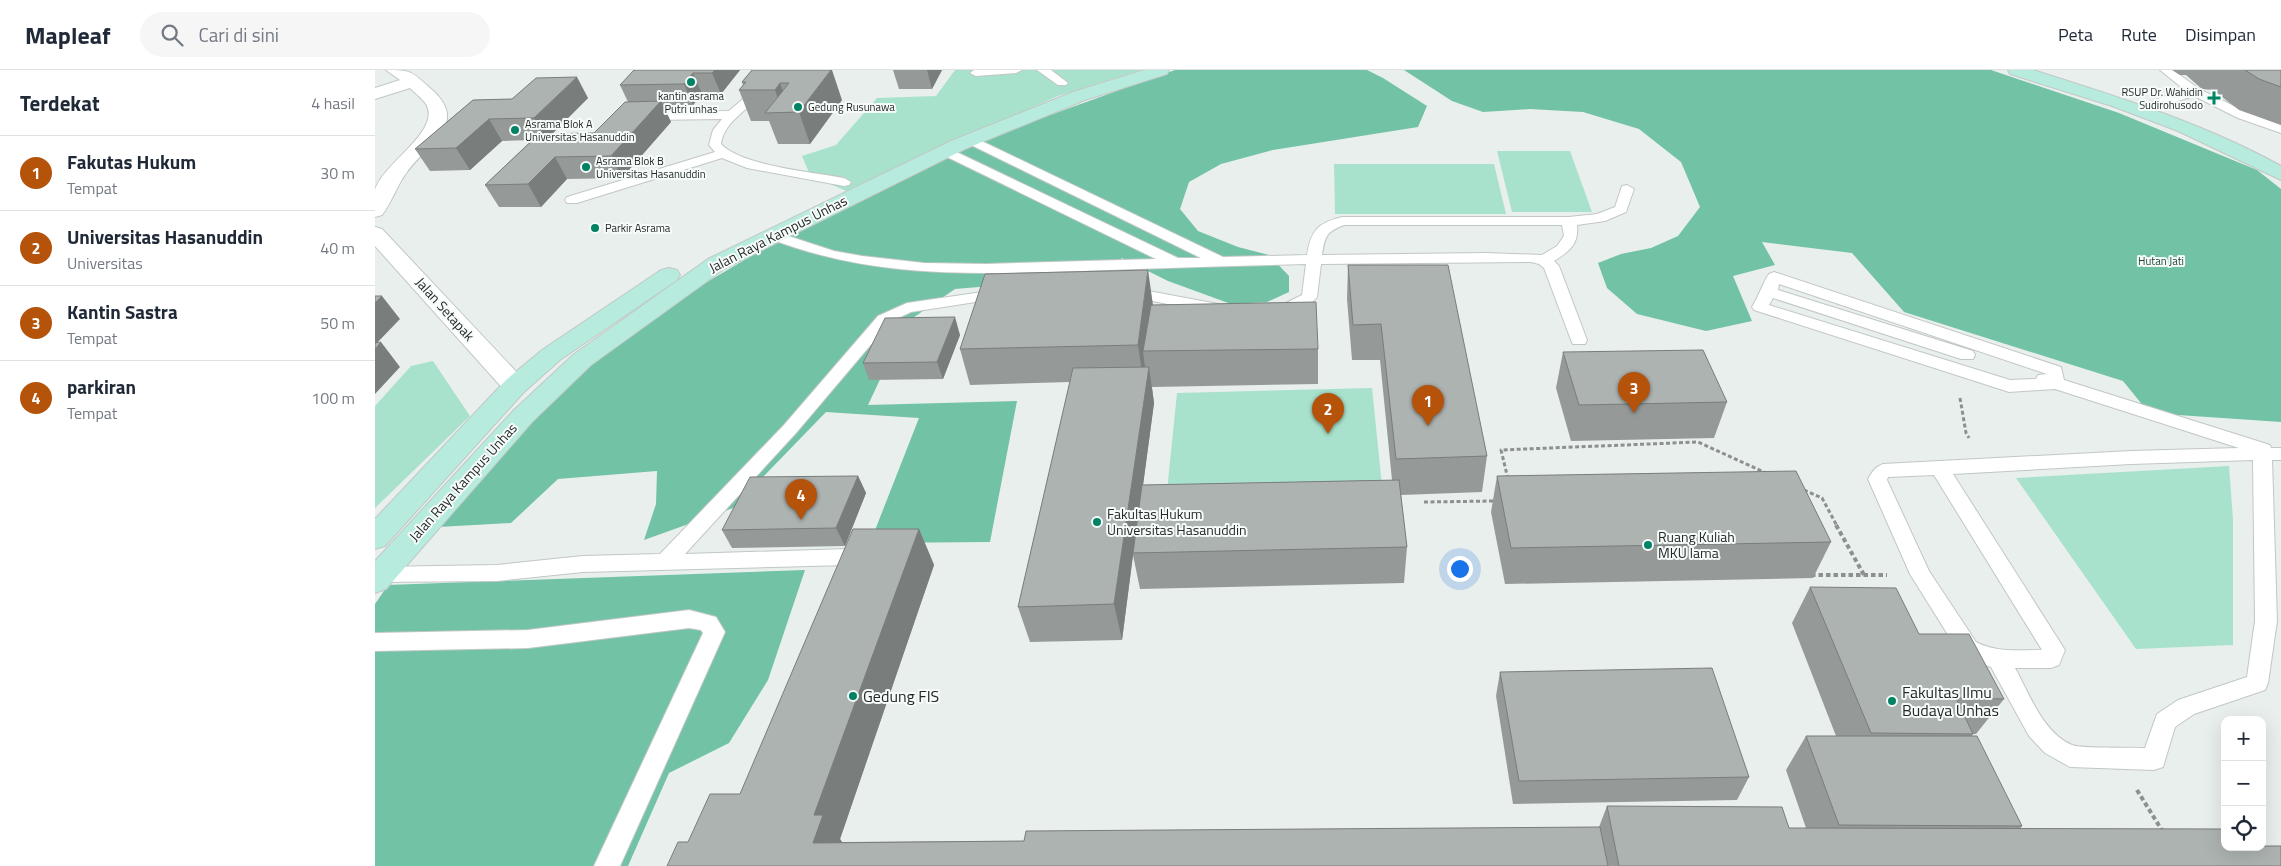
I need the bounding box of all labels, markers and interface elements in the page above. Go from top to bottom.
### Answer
search box [140,12,490,57]
text: Mapleaf [25,17,110,53]
text: Cari di sini [198,20,279,49]
icon: search [158,21,186,49]
text: Peta [2058,21,2093,48]
text: Rute [2121,21,2157,48]
text: Disimpan [2185,21,2256,48]
marker: kantin asrama Putri unhas [685,76,697,88]
place label: RSUP Dr. Wahidin Sudirohusodo [2122,84,2203,113]
text: Terdekat [20,87,100,119]
place label: kantin asrama Putri unhas [658,88,724,117]
text: 4 hasil [311,91,355,115]
marker: RSUP Dr. Wahidin Sudirohusodo [2207,91,2221,105]
place label: Gedung Rusunawa [808,99,895,115]
marker: Gedung Rusunawa [792,101,804,113]
place label: Asrama Blok A Universitas Hasanuddin [525,116,635,145]
marker: Asrama Blok A Universitas Hasanuddin [509,124,521,136]
text: Fakutas Hukum [67,147,196,176]
place label: Asrama Blok B Universitas Hasanuddin [596,153,706,182]
text: 1 [32,161,40,185]
text: 30 m [320,161,355,185]
marker: Asrama Blok B Universitas Hasanuddin [580,161,592,173]
text: Tempat [67,176,117,200]
street label: Jalan Raya Kampus Unhas [705,189,851,278]
place label: Parkir Asrama [605,220,671,236]
text: Universitas Hasanuddin [67,222,263,251]
marker: Parkir Asrama [589,222,601,234]
text: 2 [32,236,40,260]
text: 40 m [320,236,355,260]
text: Universitas [67,251,143,275]
park label: Hutan Jati [2138,253,2184,269]
street label: Jalan Setapak [411,272,480,345]
text: Kantin Sastra [67,297,178,326]
text: 3 [32,311,40,335]
text: 50 m [320,311,355,335]
text: Tempat [67,326,117,350]
text: parkiran [67,372,136,401]
pin: 3 [1618,372,1650,413]
pin: 1 [1412,385,1444,426]
text: 4 [32,386,40,410]
text: 100 m [311,386,355,410]
pin: 2 [1312,393,1344,434]
text: Tempat [67,401,117,425]
street label: Jalan Raya Kampus Unhas [404,418,522,545]
pin: 4 [785,479,817,520]
place label: Fakultas Hukum Universitas Hasanuddin [1107,503,1247,540]
marker: Fakultas Hukum Universitas Hasanuddin [1091,516,1103,528]
place label: Ruang Kuliah MKU lama [1658,526,1735,563]
marker: Ruang Kuliah MKU lama [1642,539,1654,551]
your location [1447,556,1473,582]
place label: Fakultas Ilmu Budaya Unhas [1902,680,1999,722]
place label: Gedung FIS [863,684,939,708]
marker: Gedung FIS [847,690,859,702]
marker: Fakultas Ilmu Budaya Unhas [1886,695,1898,707]
map controls [2221,716,2266,851]
button: + [2221,716,2266,761]
button: − [2221,761,2266,806]
button: locate [2221,806,2266,851]

